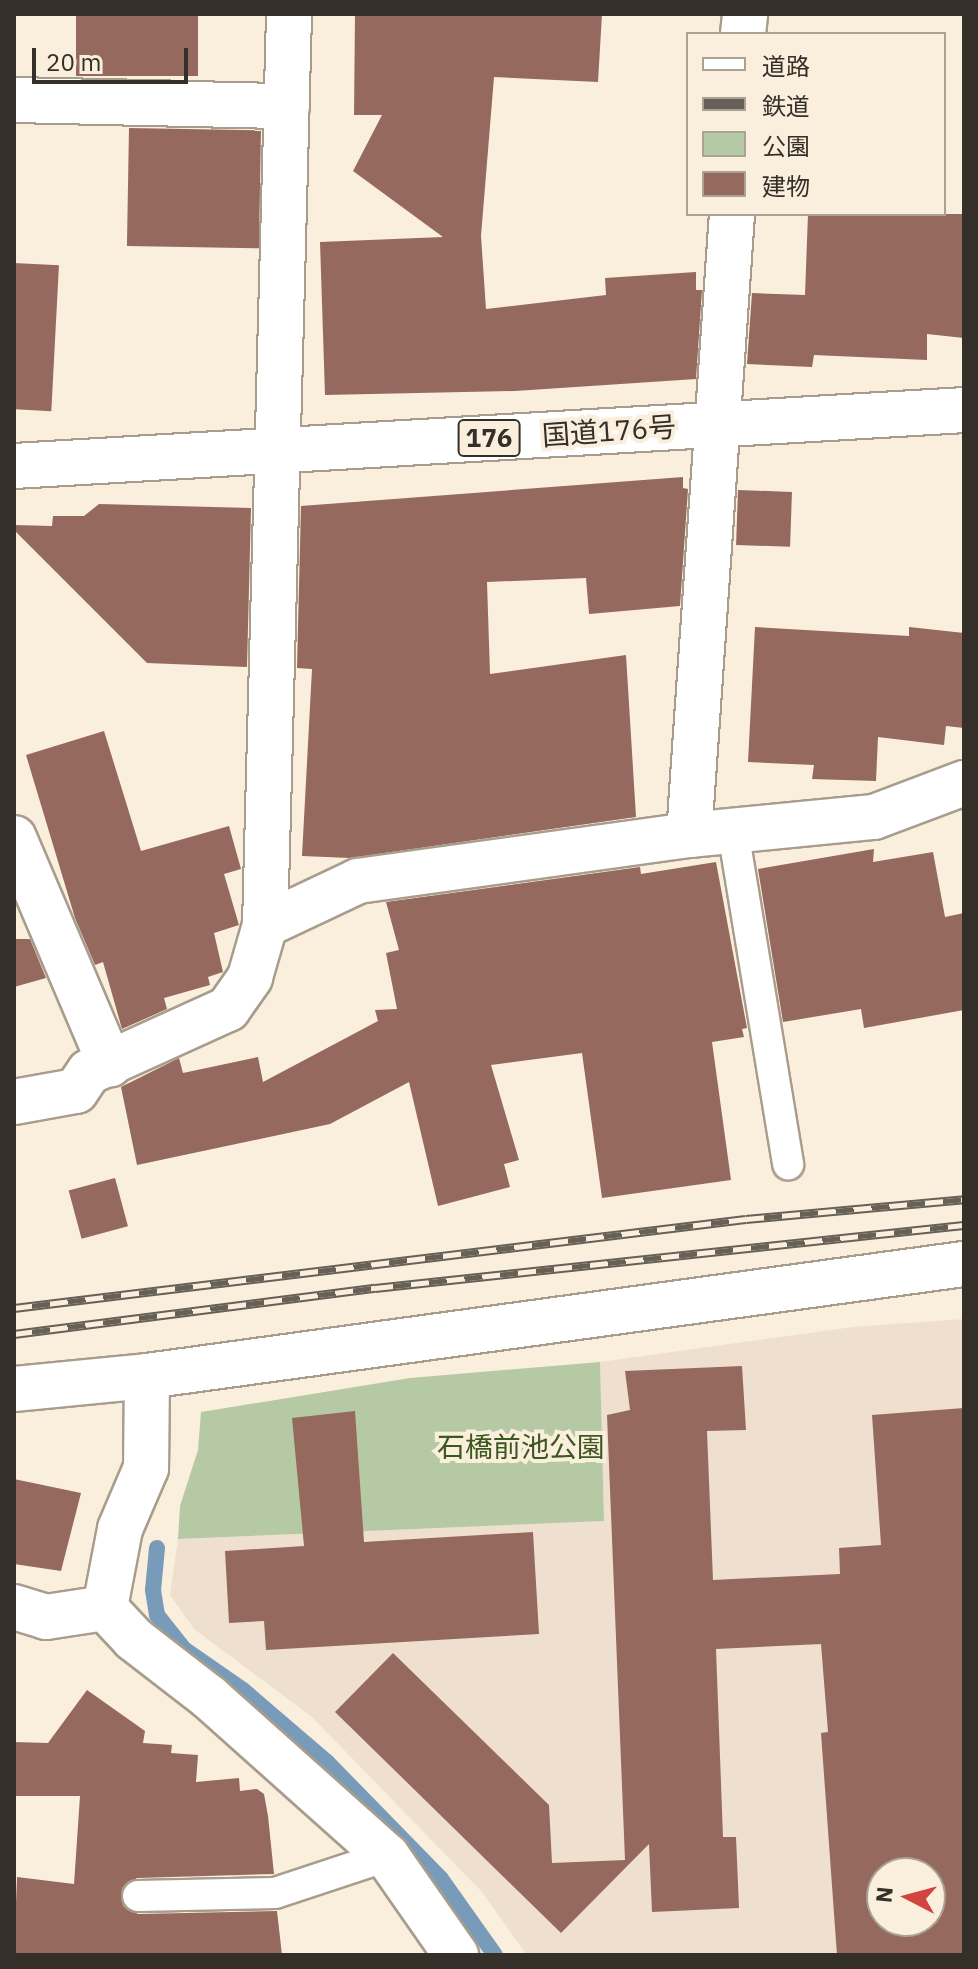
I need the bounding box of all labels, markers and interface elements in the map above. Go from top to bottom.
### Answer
scale bar [36,32,192,82]
legend [686,32,946,216]
text: 20 m [46,46,101,78]
text: 道路 [762,50,810,82]
text: 鉄道 [762,90,810,122]
text: 公園 [762,130,810,162]
text: 建物 [762,170,810,202]
street label: 国道176号 [541,410,677,452]
road number: 176 [457,416,521,460]
park label: 石橋前池公園 [437,1430,605,1464]
north arrow [866,1857,946,1937]
text: N [868,1885,899,1904]

